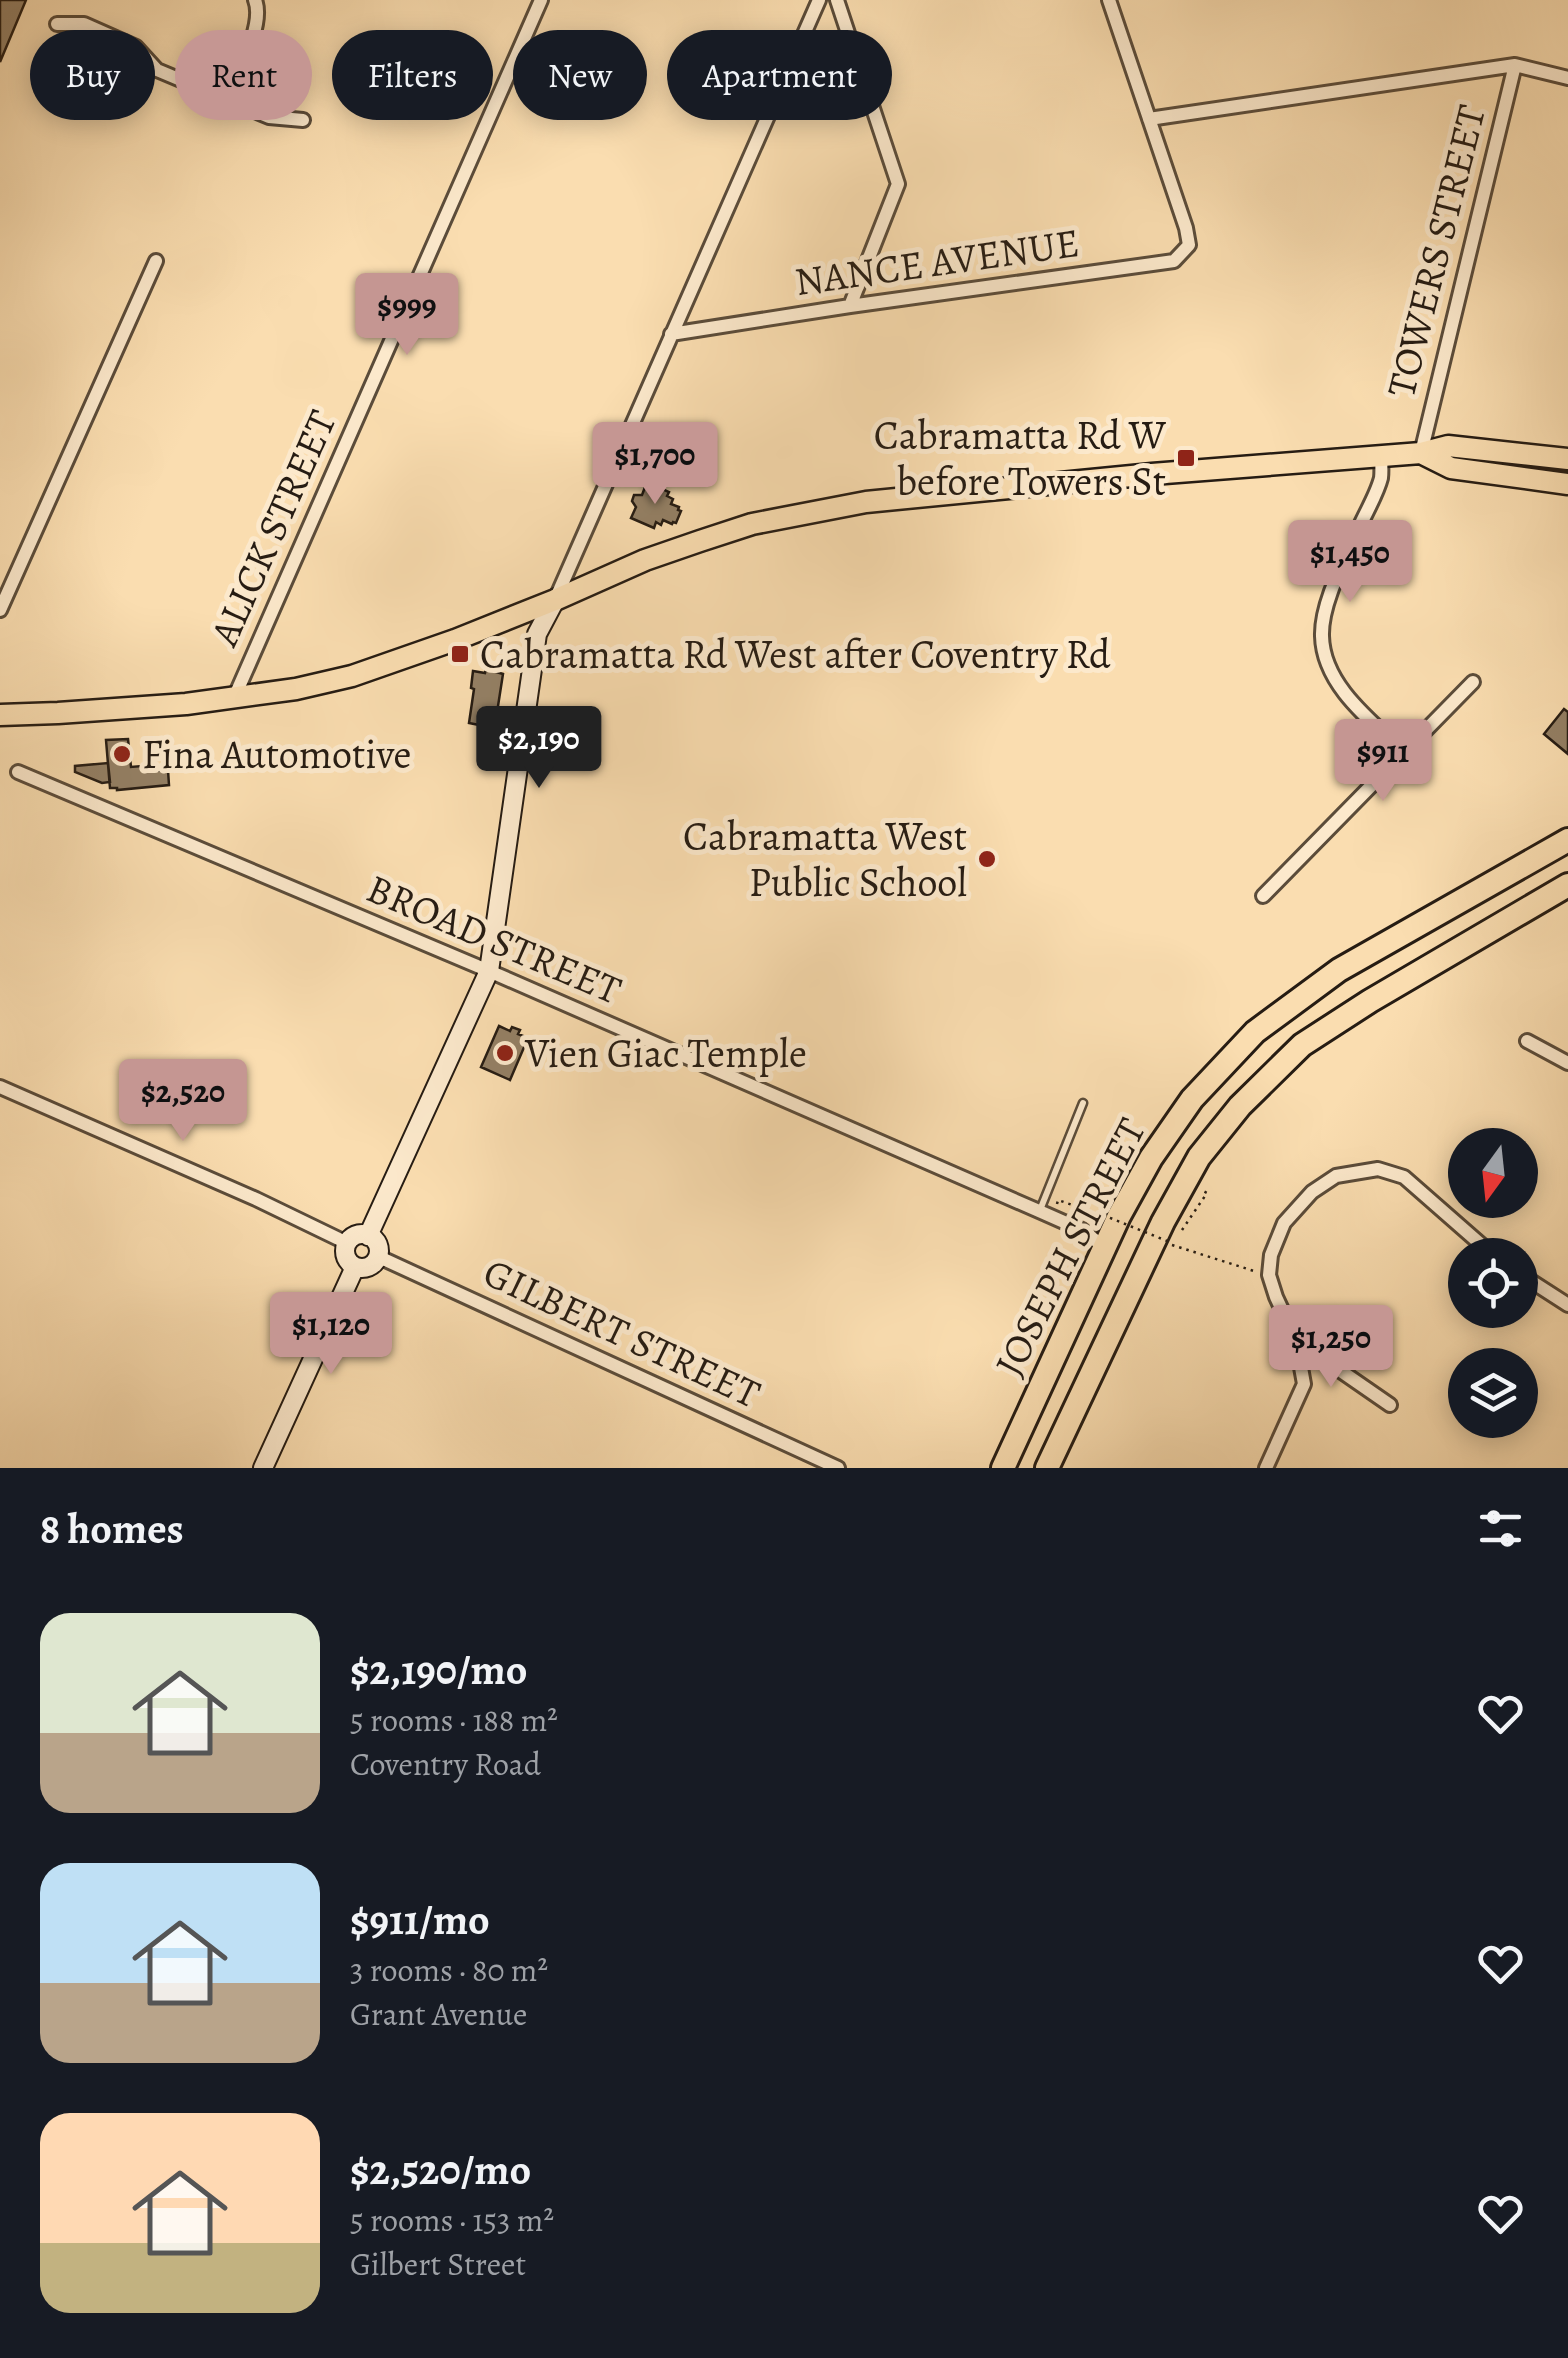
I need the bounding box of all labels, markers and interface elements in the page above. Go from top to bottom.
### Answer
chip: Buy [30,30,155,120]
chip: Rent [175,30,312,120]
chip: Filters [332,30,493,120]
chip: New [513,30,647,120]
chip: Apartment [667,30,892,120]
street label: TOWERS STREET [1373,99,1499,403]
street label: NANCE AVENUE [791,215,1083,309]
pin: $999 [348,273,466,358]
text: $999 [377,283,437,327]
street label: ALICK STREET [196,402,349,655]
place label: Cabramatta Rd W before Towers St [874,408,1167,509]
pin: $1,700 [574,422,736,507]
text: $1,700 [615,432,695,476]
marker: Cabramatta Rd W before Towers St [1175,447,1197,469]
pin: $1,450 [1269,520,1431,605]
text: $1,450 [1310,530,1390,574]
place label: Cabramatta Rd West after Coventry Rd [480,627,1111,682]
marker: Cabramatta Rd West after Coventry Rd [449,643,471,665]
pin: $2,190 [458,706,620,791]
text: $2,190 [498,716,580,760]
pin: $911 [1324,719,1442,804]
place label: Fina Automotive [142,727,412,782]
text: $911 [1357,729,1409,773]
marker: Fina Automotive [111,743,133,765]
place label: Cabramatta West Public School [683,809,967,910]
marker: Cabramatta West Public School [976,848,998,870]
street label: BROAD STREET [358,861,630,1017]
place label: Vien Giac Temple [524,1026,807,1081]
marker: Vien Giac Temple [494,1042,516,1064]
pin: $2,520 [102,1059,264,1144]
text: $2,520 [141,1069,225,1113]
street label: JOSEPH STREET [981,1109,1159,1385]
north arrow [1448,1128,1538,1218]
map controls [1448,1128,1538,1438]
button: locate [1448,1238,1538,1328]
street label: GILBERT STREET [475,1245,769,1421]
pin: $1,120 [250,1292,412,1377]
text: $1,120 [292,1302,370,1346]
pin: $1,250 [1250,1305,1412,1390]
text: $1,250 [1291,1315,1371,1359]
button: layers [1448,1348,1538,1438]
text: 8 homes [40,1500,184,1557]
icon: filters [1473,1501,1528,1556]
text: $2,190/mo [350,1641,527,1698]
icon: home [120,1653,240,1773]
icon: heart [1473,1686,1528,1741]
text: 5 rooms · 188 m² [350,1698,558,1742]
text: Coventry Road [350,1742,541,1786]
text: $911/mo [350,1891,490,1948]
icon: home [120,1903,240,2023]
icon: heart [1473,1936,1528,1991]
text: 3 rooms · 80 m² [350,1948,548,1992]
text: Grant Avenue [350,1992,527,2036]
text: $2,520/mo [350,2141,531,2198]
icon: home [120,2153,240,2273]
icon: heart [1473,2186,1528,2241]
text: 5 rooms · 153 m² [350,2198,554,2242]
text: Gilbert Street [350,2242,526,2286]

